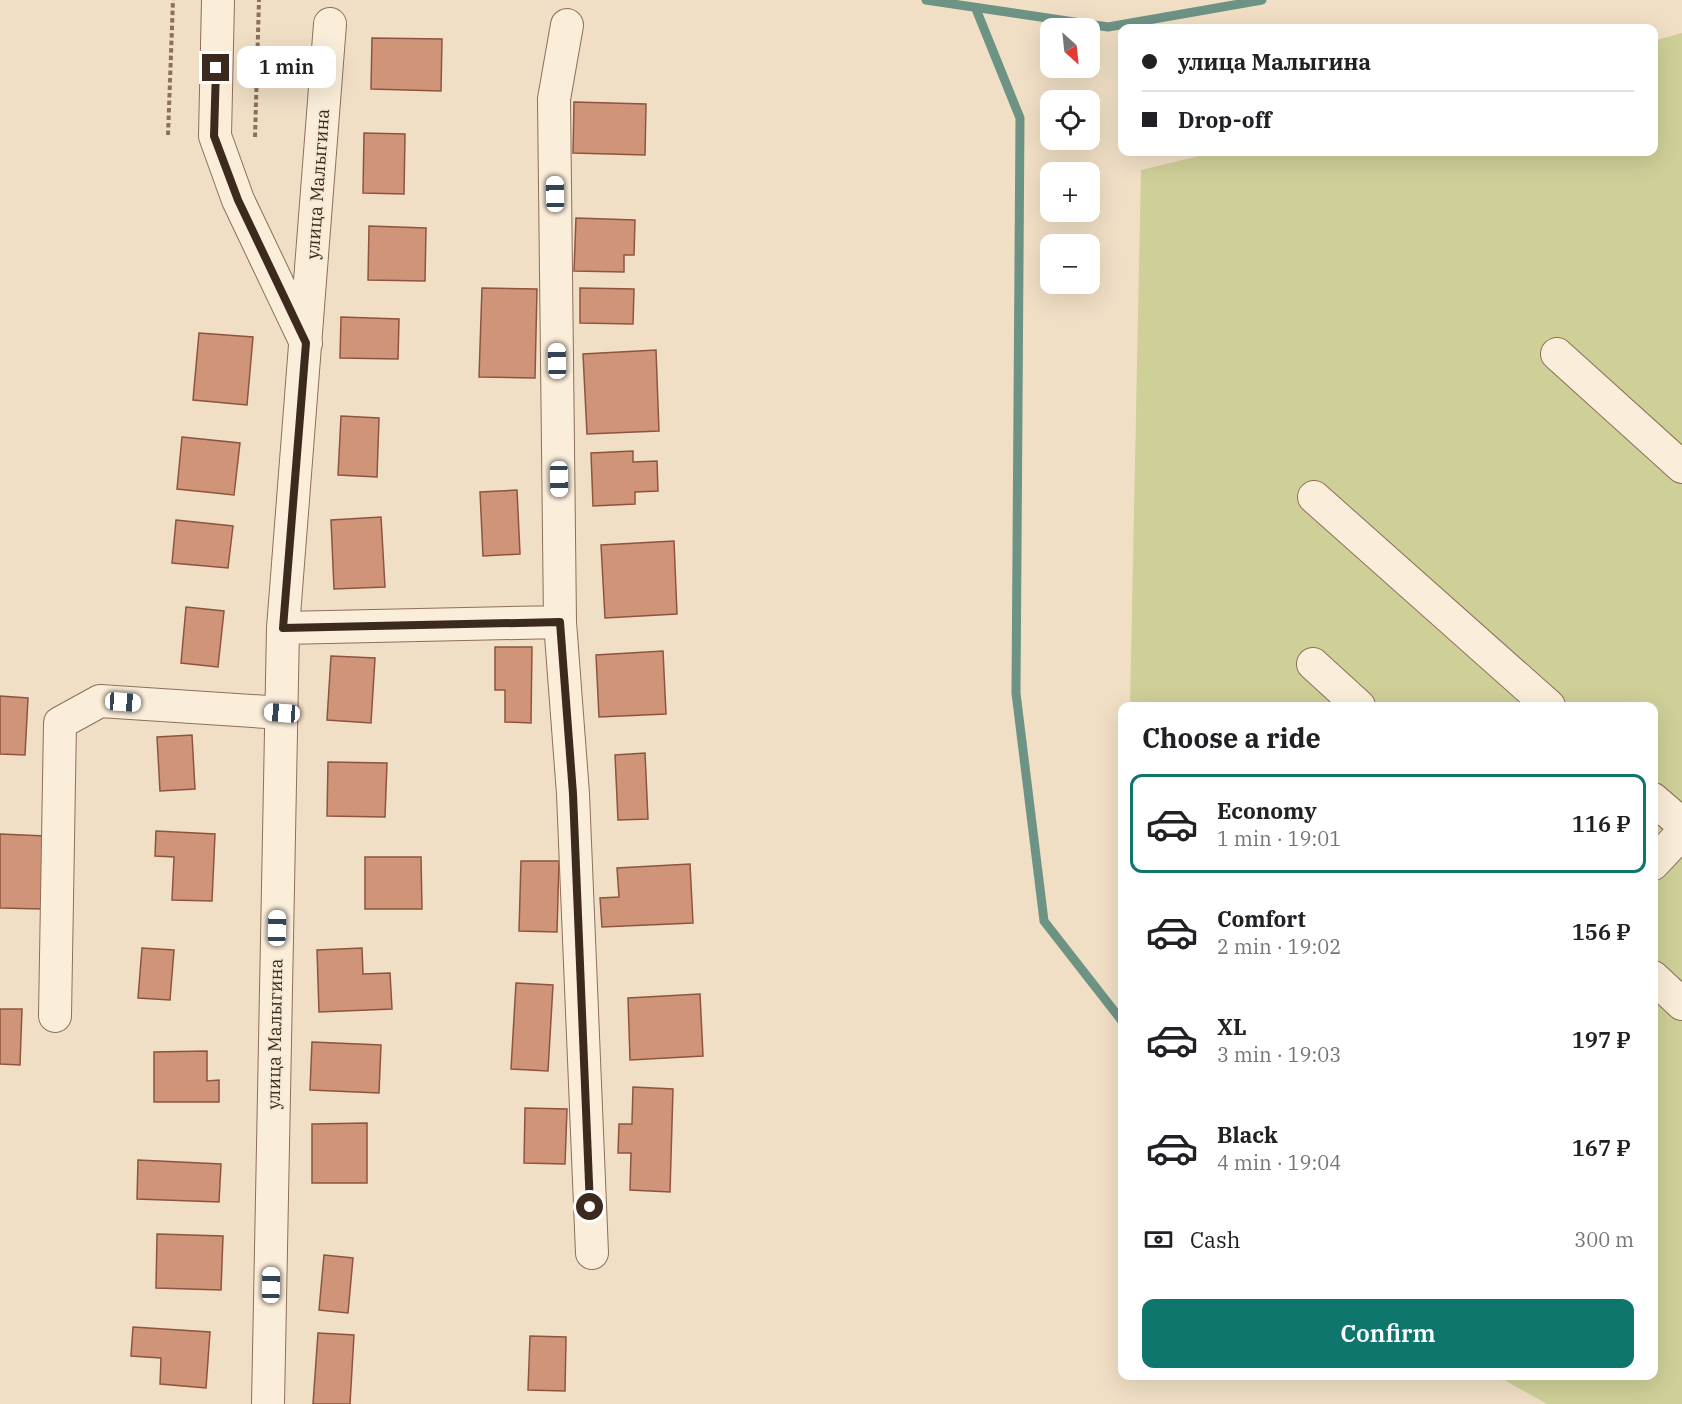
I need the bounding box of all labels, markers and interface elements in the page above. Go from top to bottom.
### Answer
north arrow [1040,18,1100,78]
map controls [1040,18,1100,294]
callout: 1 min [237,47,336,89]
text: улица Малыгина [1178,47,1371,76]
text: 1 min [259,53,314,80]
route end [202,54,229,81]
button: locate [1040,90,1100,150]
text: Drop-off [1178,105,1272,134]
street label: улица Малыгина [301,108,334,260]
button: + [1040,162,1100,222]
car [546,176,564,212]
button: − [1040,234,1100,294]
car [548,343,566,379]
car [550,461,568,497]
car [104,692,142,712]
car [263,703,301,723]
text: Choose a ride [1142,720,1321,755]
text: Economy [1217,796,1317,825]
icon: car [1145,797,1199,851]
text: 116 ₽ [1572,809,1631,838]
text: 1 min · 19:01 [1217,825,1341,852]
text: Comfort [1217,904,1306,933]
icon: car [1145,905,1199,959]
car [268,910,286,946]
text: 156 ₽ [1572,917,1631,946]
text: 2 min · 19:02 [1217,933,1341,960]
street label: улица Малыгина [262,958,287,1110]
text: XL [1217,1012,1247,1041]
icon: car [1145,1013,1199,1067]
text: 197 ₽ [1572,1025,1631,1054]
text: 3 min · 19:03 [1217,1041,1341,1068]
text: Black [1217,1120,1278,1149]
icon: car [1145,1121,1199,1175]
text: 167 ₽ [1572,1133,1631,1162]
text: 4 min · 19:04 [1217,1149,1341,1176]
route start [576,1193,603,1220]
icon: cash [1142,1223,1175,1256]
text: Cash [1190,1225,1241,1254]
text: 300 m [1574,1226,1634,1253]
car [262,1267,280,1303]
button: Confirm [1142,1299,1634,1368]

